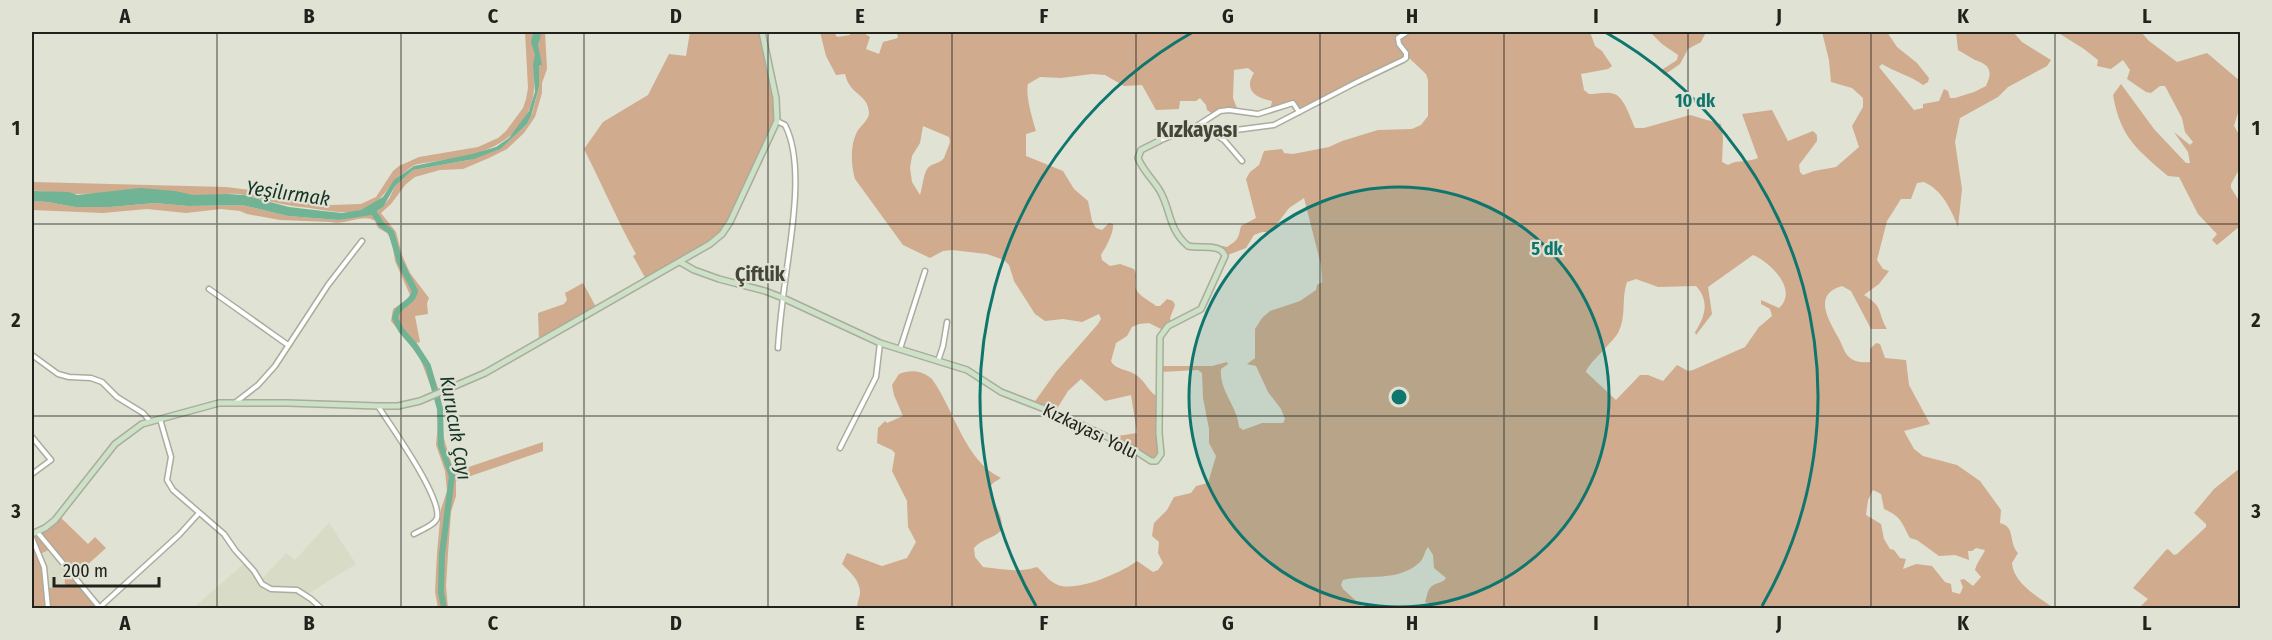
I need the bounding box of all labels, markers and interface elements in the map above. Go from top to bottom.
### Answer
text: A [119,4,132,28]
text: B [303,4,315,28]
text: C [488,4,499,28]
text: D [670,4,682,28]
text: E [855,4,865,28]
text: F [1040,4,1049,28]
text: G [1222,4,1234,28]
text: H [1406,4,1418,28]
text: I [1593,4,1599,28]
text: J [1775,4,1782,28]
text: K [1957,4,1969,28]
text: L [2142,4,2152,28]
text: 10 dk [1675,90,1716,112]
text: 1 [12,116,20,140]
text: 1 [2252,116,2260,140]
district label: Kızkayası [1156,117,1238,143]
water label: Yeşilırmak [245,175,332,211]
text: 5 dk [1531,238,1564,260]
district label: Çiftlik [735,262,786,287]
text: 2 [10,308,21,332]
text: 2 [2250,308,2261,332]
water label: Kurucuk Çayı [435,374,477,482]
centre of rings [1389,387,1409,407]
street label: Kızkayası Yolu [1039,399,1141,463]
text: 3 [10,499,21,523]
text: 3 [2250,499,2261,523]
scale bar [54,550,159,588]
text: 200 m [63,560,108,582]
text: A [119,611,132,635]
text: B [303,611,315,635]
text: C [488,611,499,635]
text: D [670,611,682,635]
text: E [855,611,865,635]
text: F [1040,611,1049,635]
text: G [1222,611,1234,635]
text: H [1406,611,1418,635]
text: I [1593,611,1599,635]
text: J [1775,611,1782,635]
text: K [1957,611,1969,635]
text: L [2142,611,2152,635]

